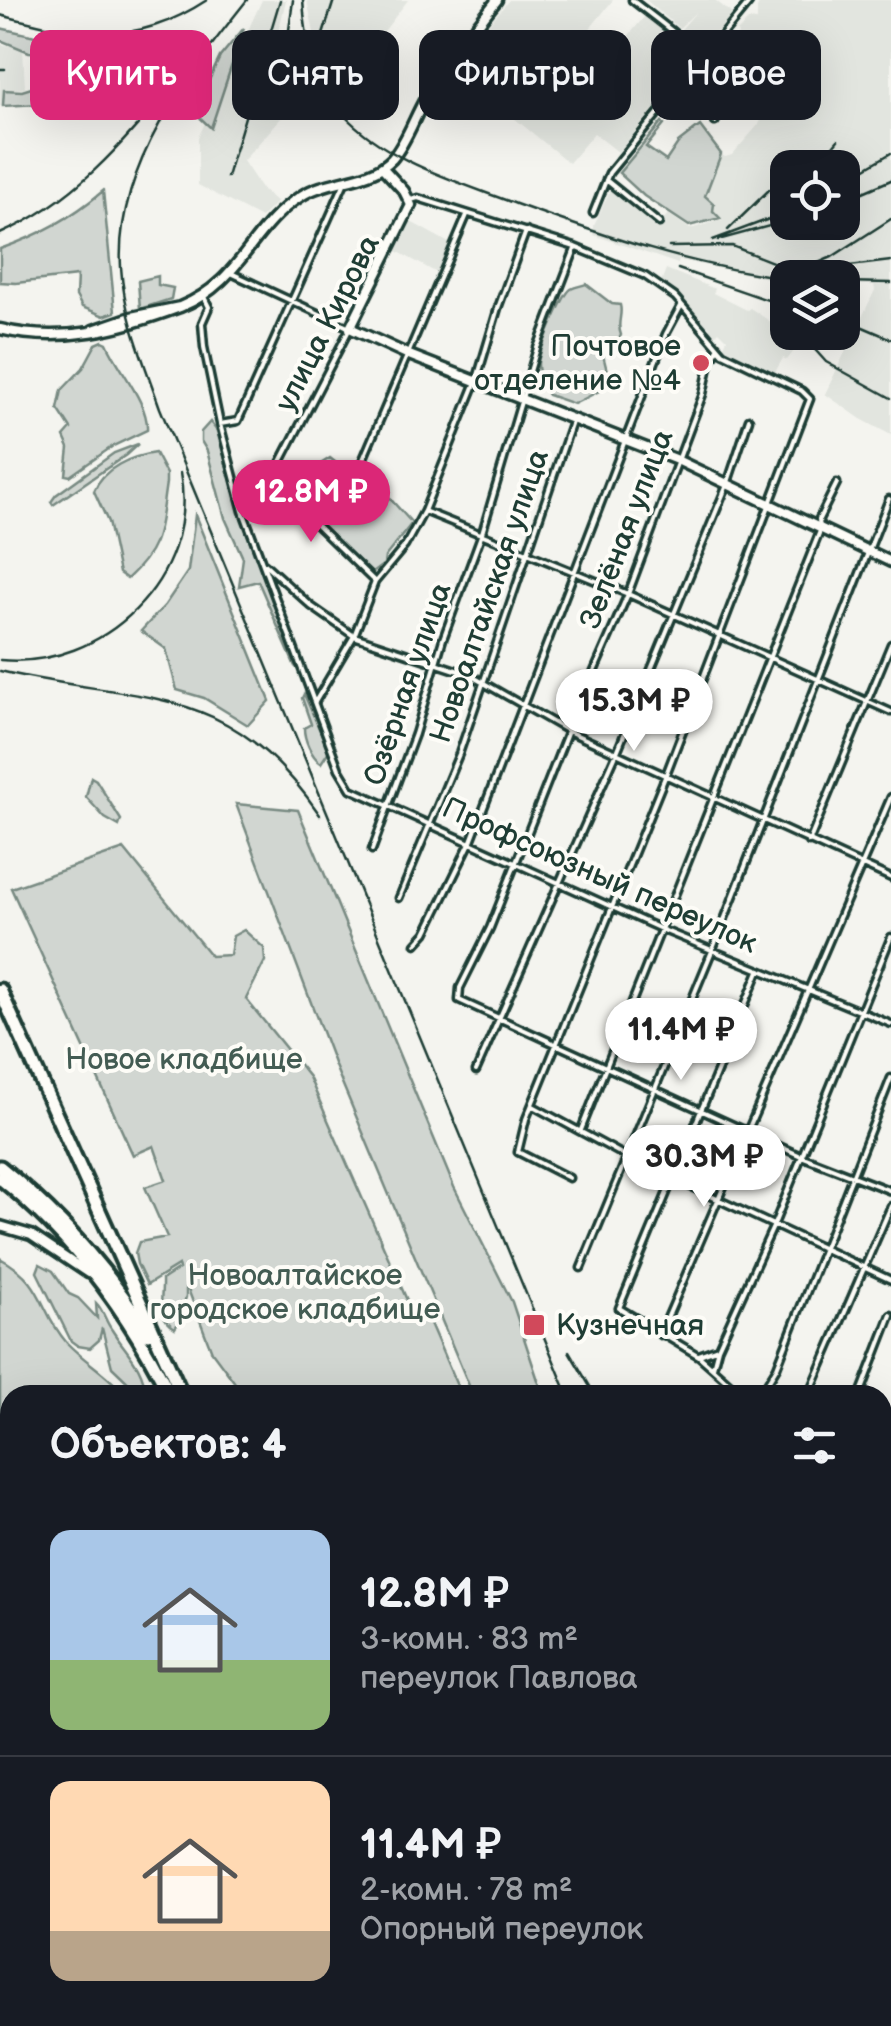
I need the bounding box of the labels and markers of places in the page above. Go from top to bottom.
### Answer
place label: Почтовое отделение №4 [474,329,681,399]
marker: Почтовое отделение №4 [690,352,712,374]
pin: 12.8M ₽ [219,460,403,545]
pin: 15.3M ₽ [542,669,726,754]
pin: 11.4M ₽ [589,998,773,1083]
pin: 30.3M ₽ [612,1125,796,1210]
place label: Кузнечная [556,1308,704,1344]
marker: Кузнечная [521,1312,547,1338]

